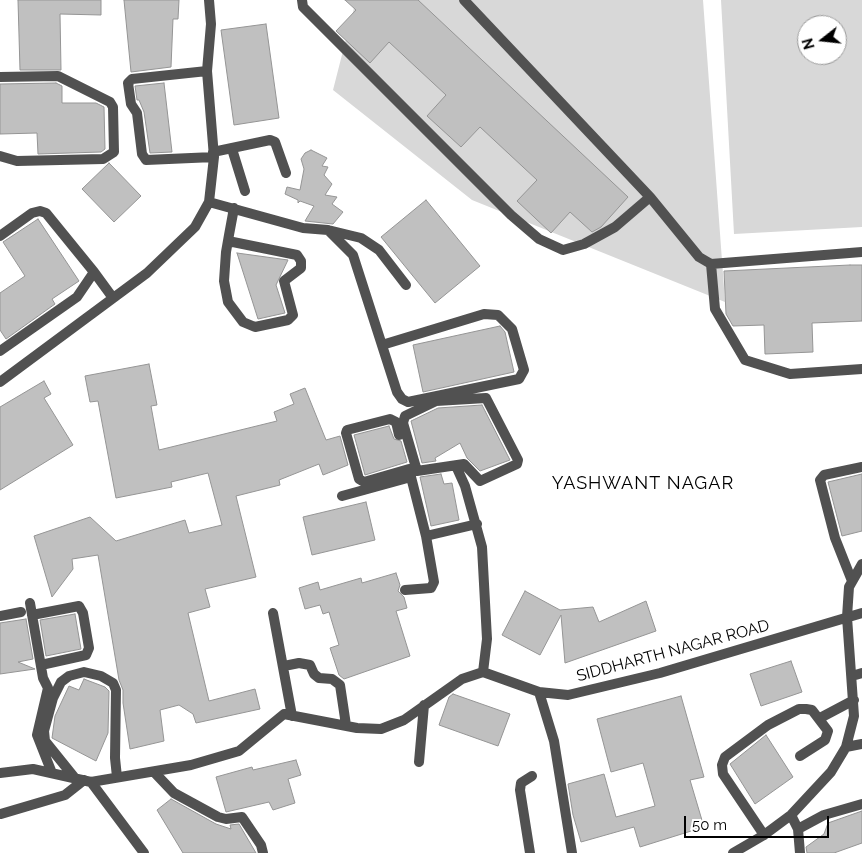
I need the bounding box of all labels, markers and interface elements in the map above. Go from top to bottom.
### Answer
north arrow [797,15,847,65]
text: N [799,37,818,51]
district label: YASHWANT NAGAR [550,473,736,495]
street label: SIDDHARTH NAGAR ROAD [574,616,772,686]
scale bar [687,806,832,838]
text: 50 m [692,816,727,834]

